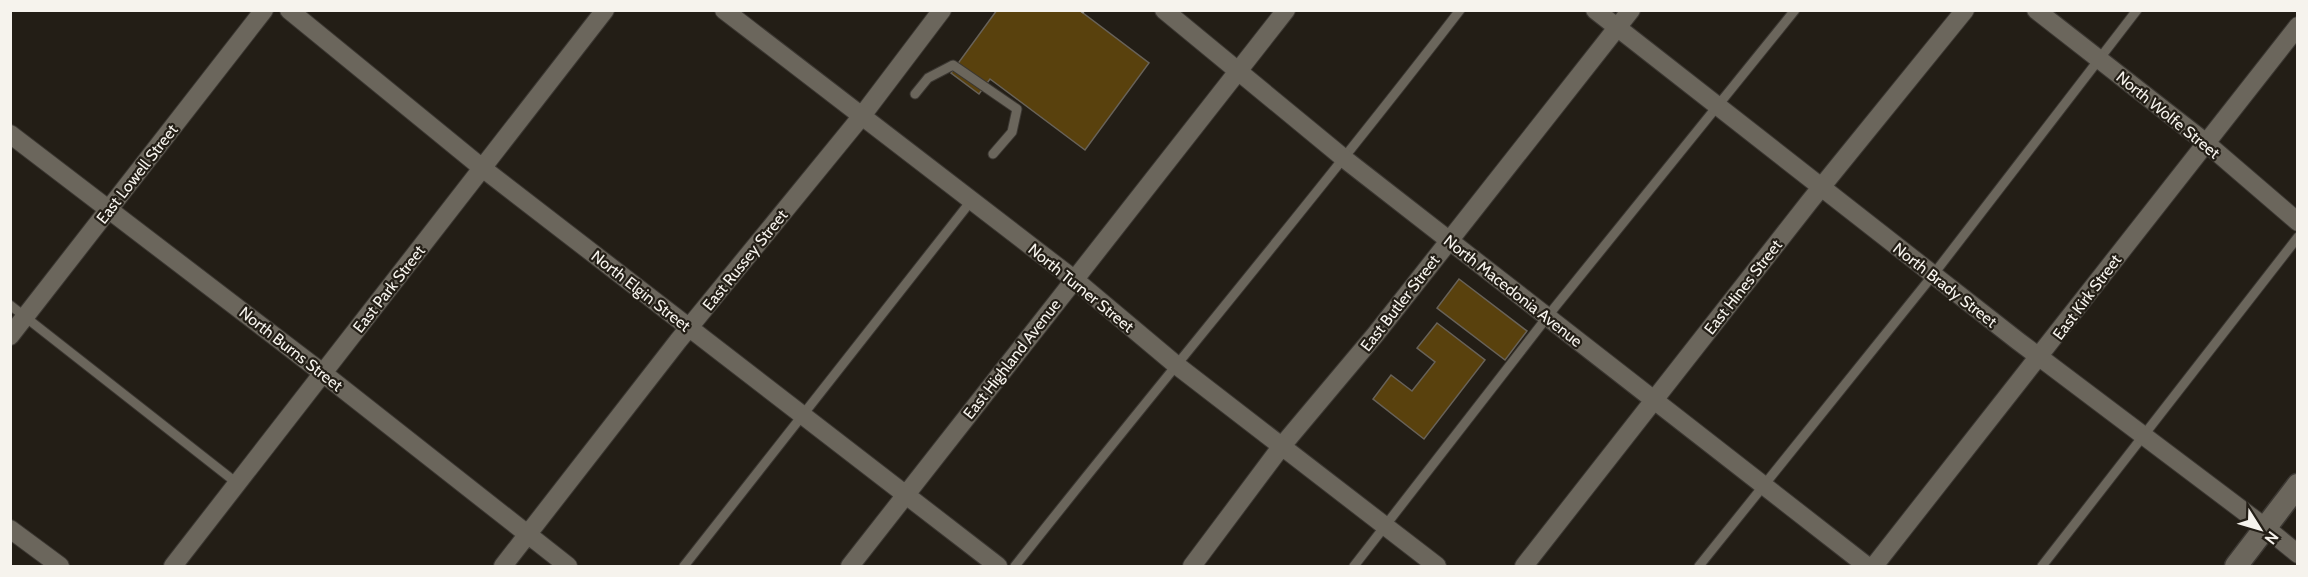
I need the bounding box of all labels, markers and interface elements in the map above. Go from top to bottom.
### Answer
street label: North Wolfe Street [2112,67,2224,163]
street label: East Lowell Street [92,120,182,227]
street label: East Russey Street [699,205,792,314]
street label: North Macedonia Avenue [1440,231,1586,351]
street label: East Hines Street [1700,235,1786,338]
street label: North Brady Street [1889,239,2001,332]
street label: North Turner Street [1024,240,1138,337]
street label: East Park Street [349,241,429,337]
street label: North Elgin Street [588,246,695,336]
street label: East Kirk Street [2049,250,2126,343]
street label: East Butler Street [1356,251,1444,355]
street label: East Highland Avenue [959,295,1065,423]
street label: North Burns Street [236,303,347,396]
north arrow [2230,499,2290,559]
text: N [2261,527,2283,548]

